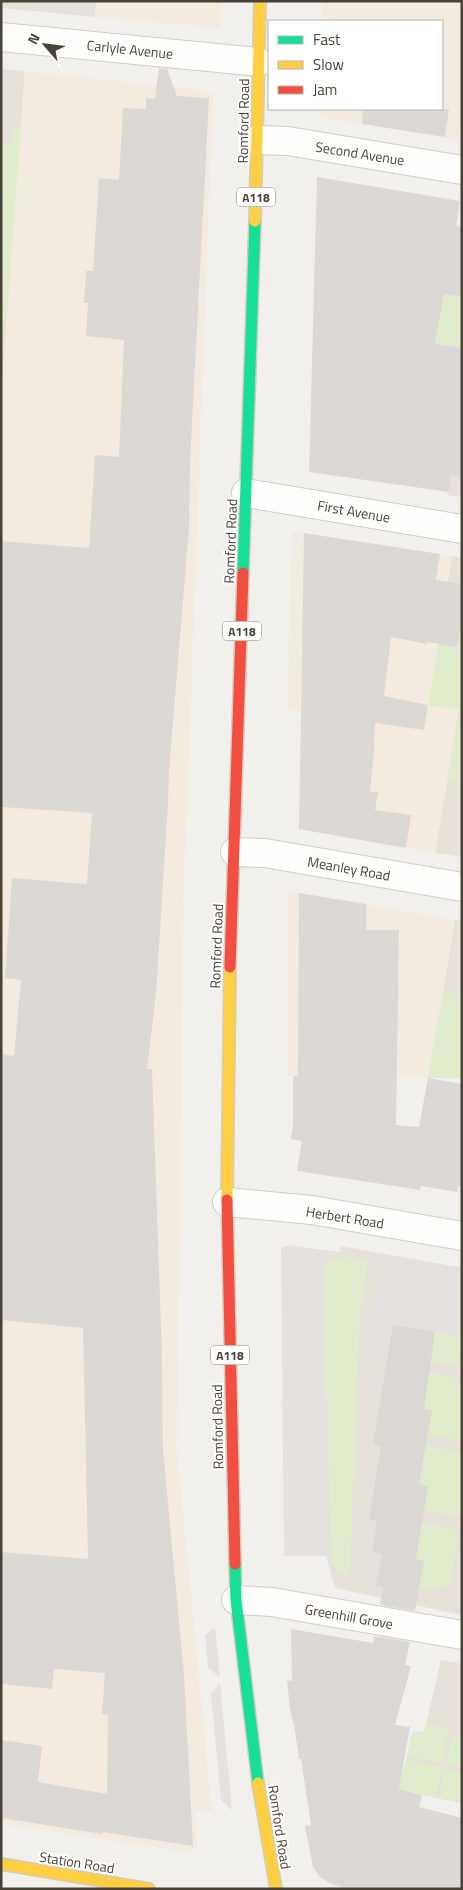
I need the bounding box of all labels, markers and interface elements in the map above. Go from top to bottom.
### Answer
north arrow [20,20,70,70]
legend [268,20,443,110]
text: Fast [313,28,341,51]
text: N [22,29,45,48]
street label: Carlyle Avenue [86,34,174,64]
text: Slow [313,53,344,76]
street label: Romford Road [232,78,254,164]
text: Jam [313,78,337,101]
street label: Second Avenue [314,136,406,170]
road number: A118 [237,188,275,206]
street label: First Avenue [316,494,392,528]
street label: Romford Road [218,498,242,584]
road number: A118 [223,622,261,640]
street label: Meanley Road [306,850,392,886]
street label: Romford Road [204,903,228,989]
street label: Herbert Road [304,1200,386,1234]
road number: A118 [211,1346,249,1364]
street label: Romford Road [206,1384,228,1470]
street label: Greenhill Grove [303,1598,395,1634]
street label: Romford Road [263,1783,297,1871]
street label: Station Road [38,1846,116,1878]

